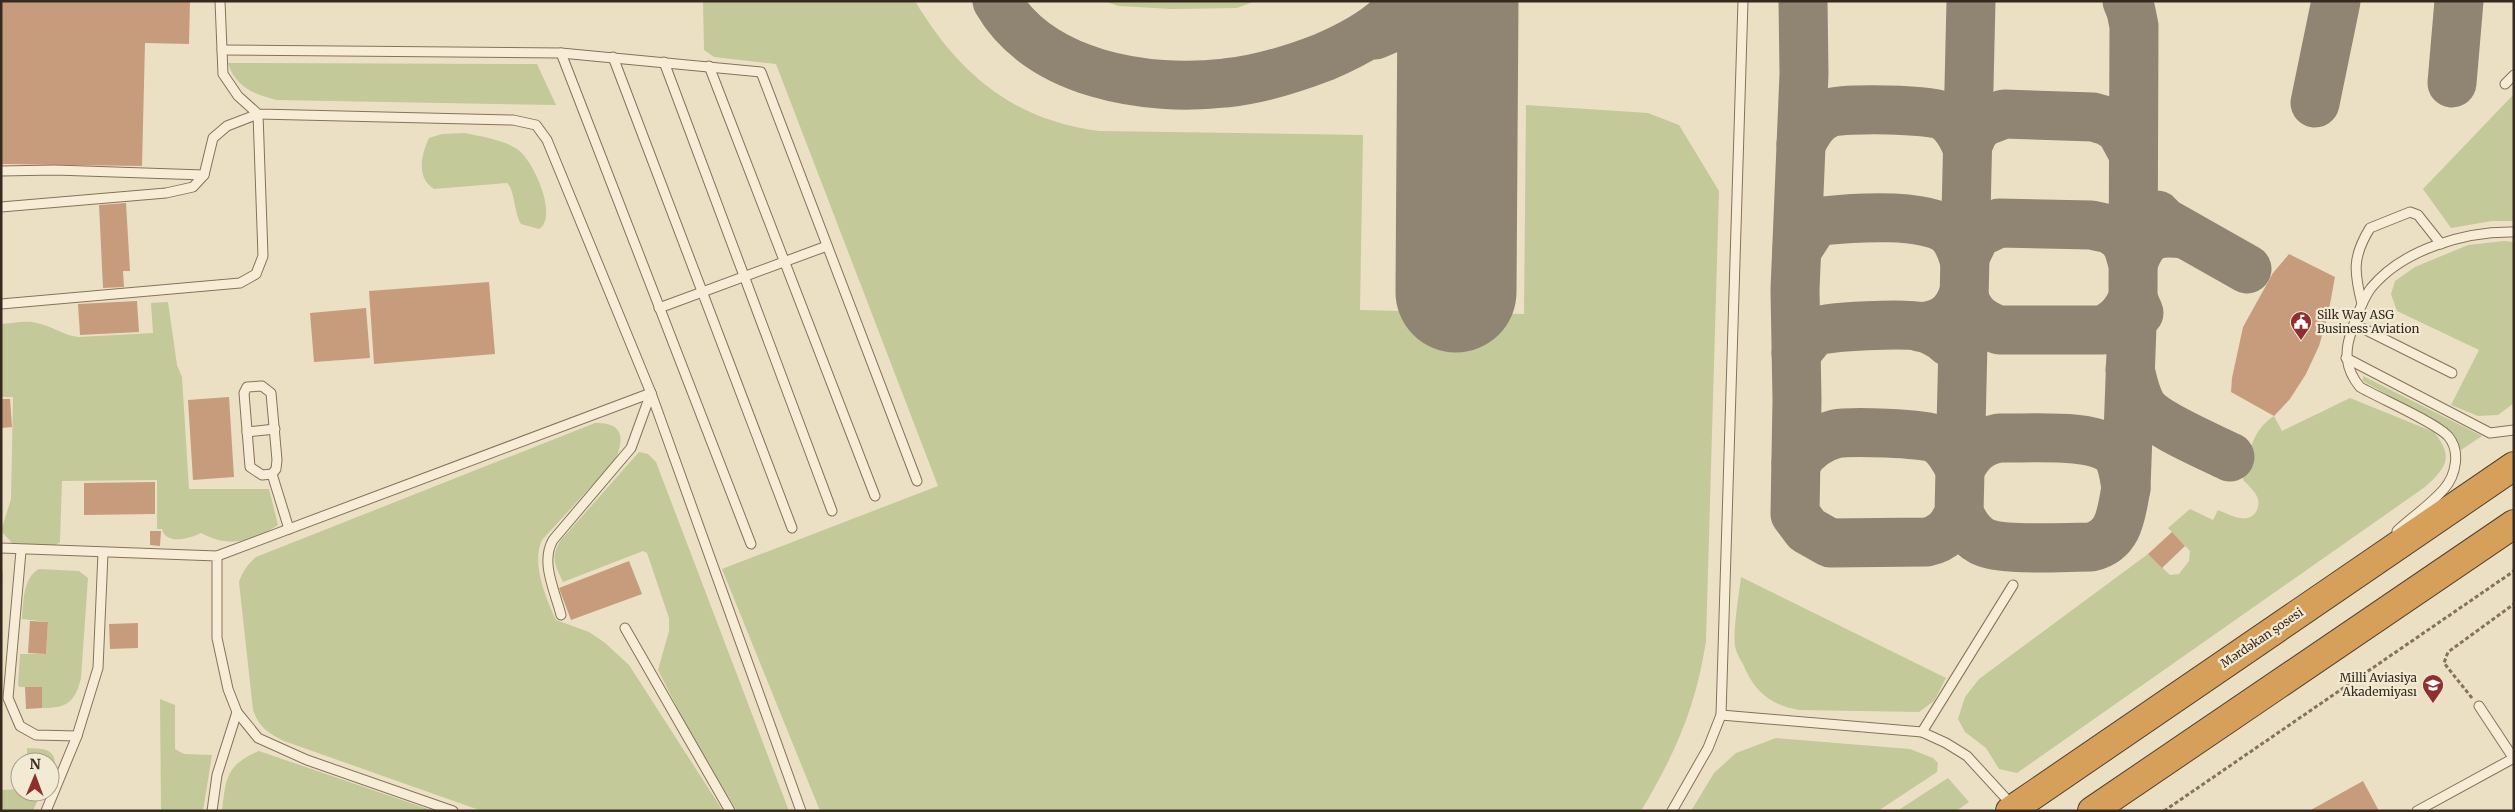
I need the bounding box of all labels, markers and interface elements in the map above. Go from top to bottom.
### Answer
place label: Silk Way ASG Business Aviation [2317,307,2419,336]
public building icon: Silk Way ASG Business Aviation [2289,310,2313,341]
street label: Mərdəkan şosesi [2218,604,2306,671]
place label: Milli Aviasiya Akademiyası [2339,670,2418,699]
school or university icon: Milli Aviasiya Akademiyası [2421,673,2445,704]
north arrow [10,752,60,802]
text: N [30,755,41,773]

